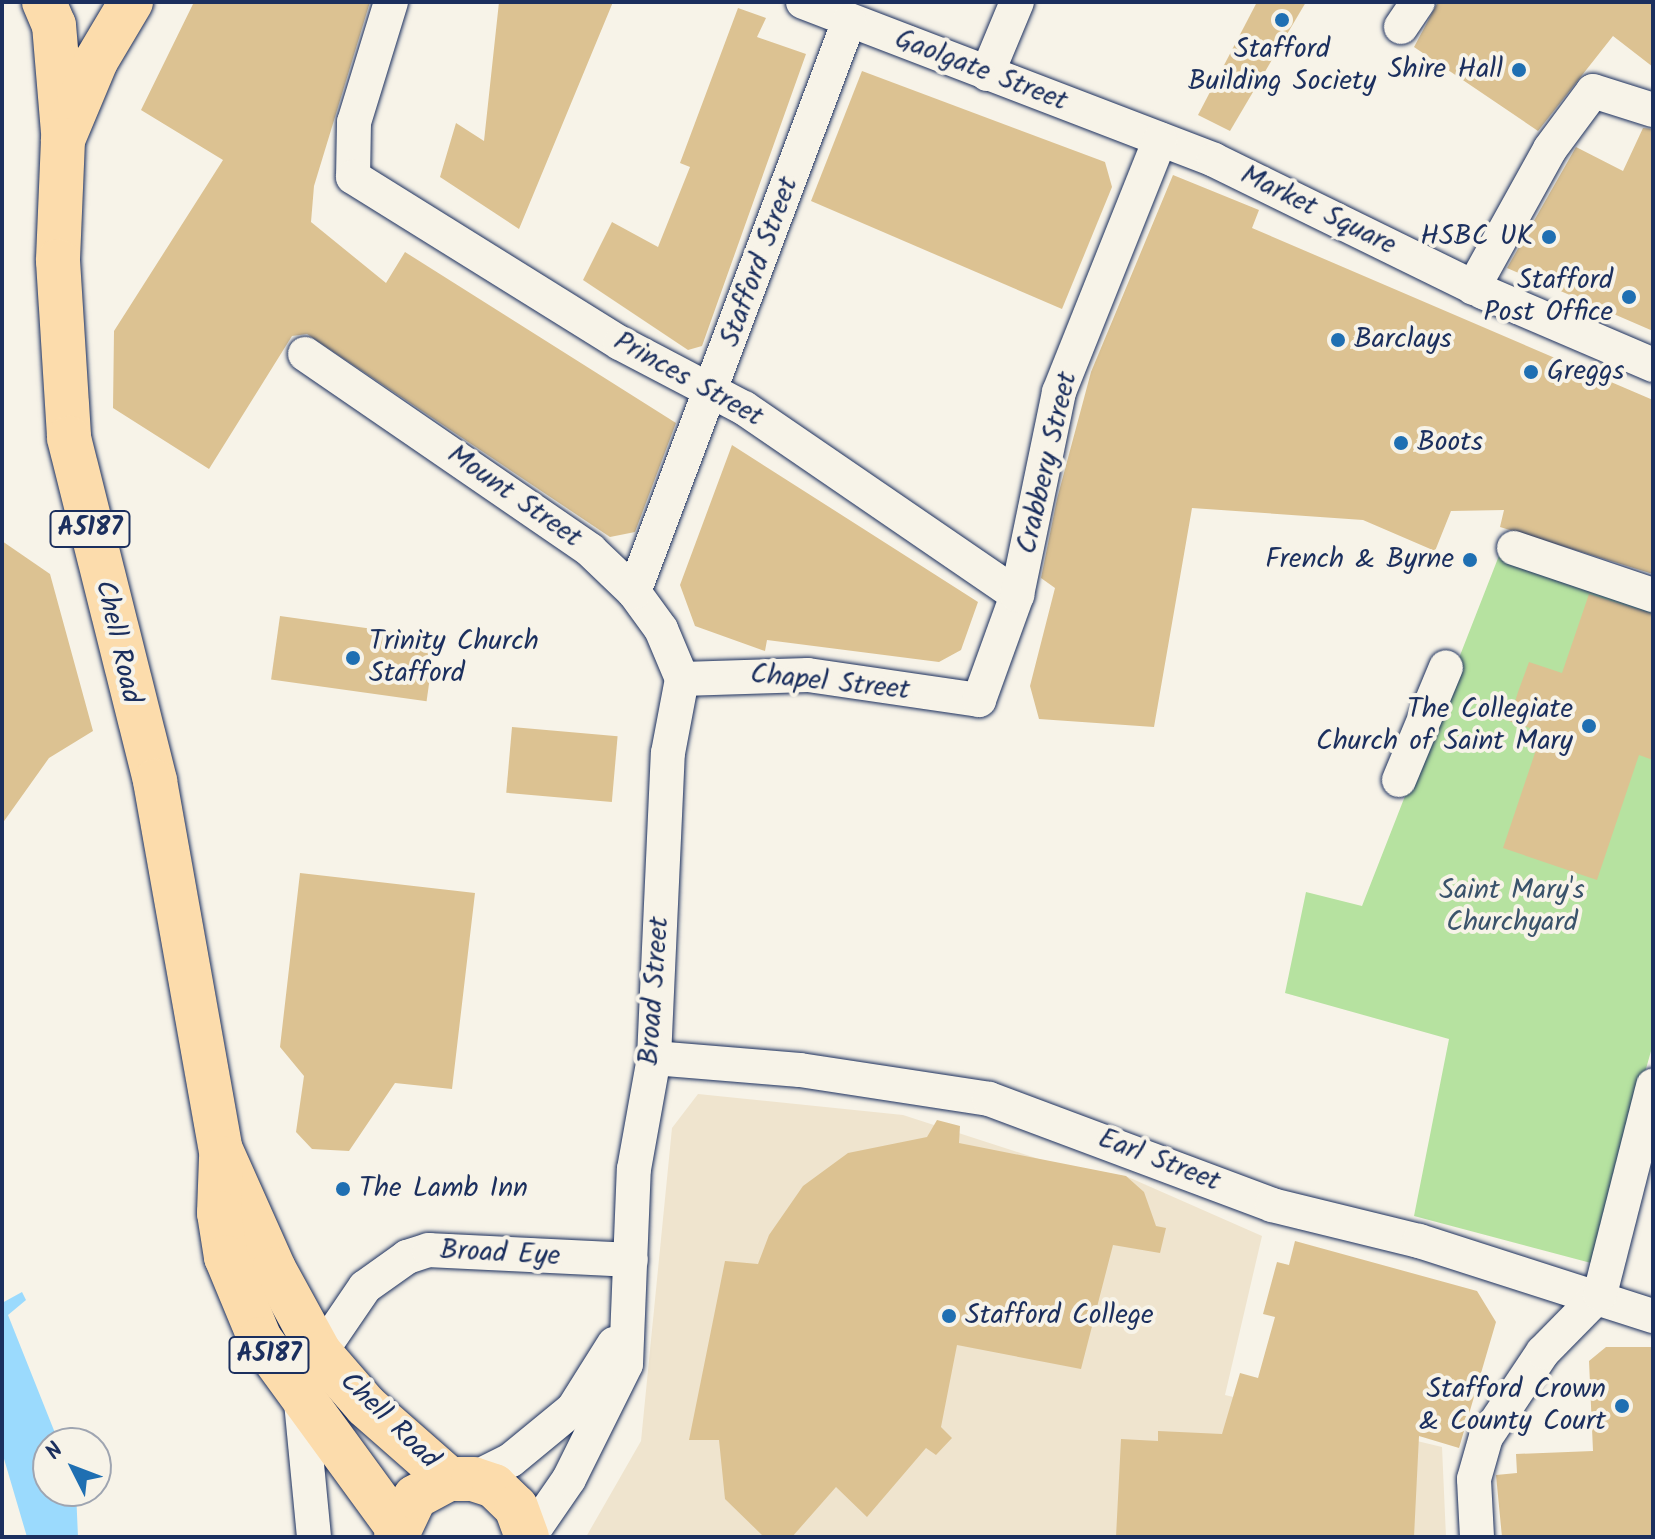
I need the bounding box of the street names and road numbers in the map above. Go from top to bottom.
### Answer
street label: Gaolgate Street [890,23,1072,119]
street label: Market Square [1235,159,1401,263]
street label: Stafford Street [714,173,806,351]
street label: Princes Street [608,325,768,435]
street label: Crabbery Street [1011,369,1085,557]
street label: Mount Street [440,438,588,556]
road number: A5187 [48,507,132,551]
street label: Chell Road [87,577,147,707]
street label: Chapel Street [749,658,911,708]
street label: Broad Street [633,915,677,1067]
street label: Earl Street [1093,1122,1225,1200]
street label: Broad Eye [439,1234,561,1274]
road number: A5187 [227,1333,311,1377]
street label: Chell Road [332,1365,446,1477]

